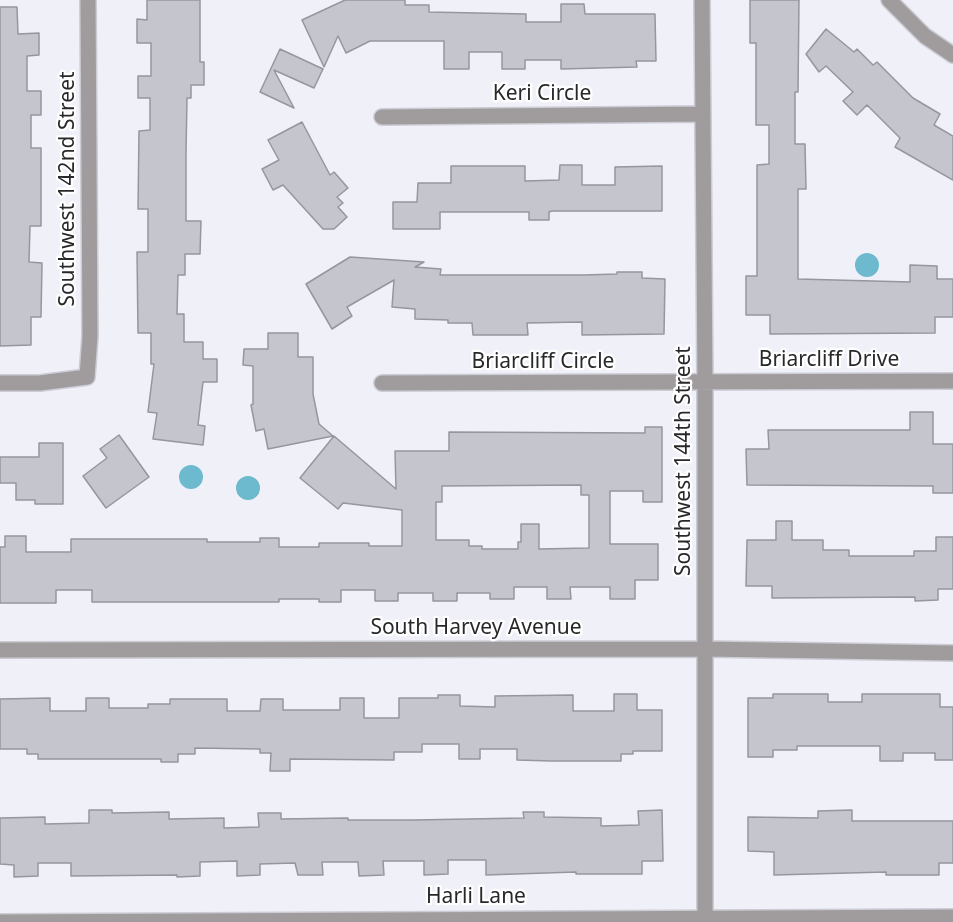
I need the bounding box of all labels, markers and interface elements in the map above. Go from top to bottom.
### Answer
street label: Southwest 142nd Street [55,71,81,307]
street label: Keri Circle [493,81,591,107]
street label: Southwest 144th Street [671,346,697,576]
street label: Briarcliff Drive [759,347,899,373]
street label: Briarcliff Circle [472,349,614,375]
street label: South Harvey Avenue [370,615,582,641]
street label: Harli Lane [426,884,526,910]

